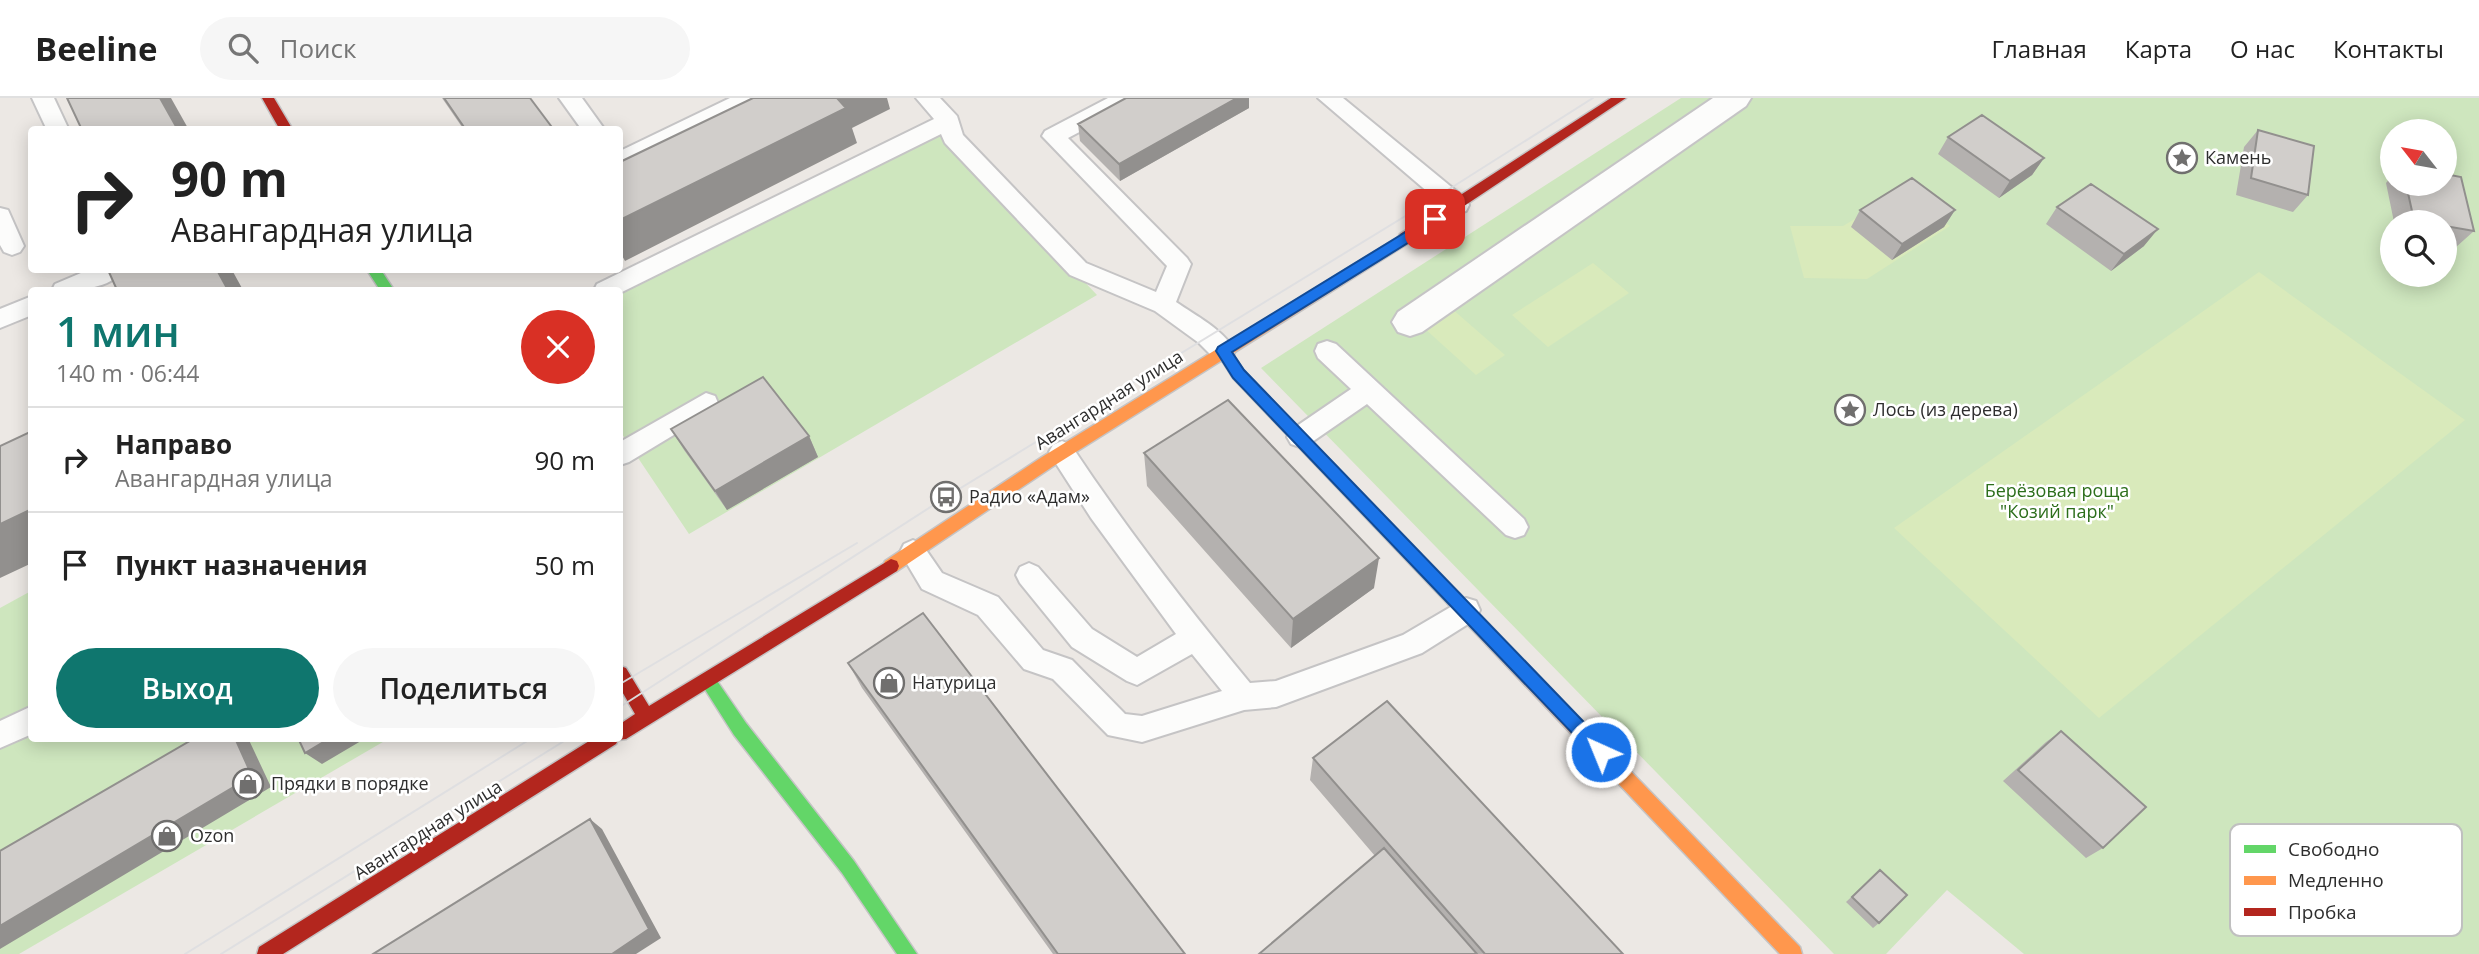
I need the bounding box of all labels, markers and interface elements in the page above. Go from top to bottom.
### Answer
search box [200,17,690,80]
text: Beeline [35,26,158,71]
icon: search [224,29,262,67]
text: Поиск [280,30,356,66]
text: Главная [1992,32,2087,65]
text: Карта [2125,32,2192,65]
text: О нас [2230,32,2295,65]
text: Контакты [2333,32,2444,65]
north arrow [2380,119,2457,196]
map controls [2380,119,2457,287]
place icon: Камень [2165,141,2199,175]
text: 90 m [171,145,288,211]
place label: Камень [2205,145,2271,169]
icon: right [56,154,147,245]
pin [1405,189,1465,249]
icon: arrive [1416,200,1454,238]
text: Авангардная улица [171,208,474,251]
button: search [2380,210,2457,287]
text: 1 мин [56,302,180,359]
button: close [521,310,595,384]
street label: Авангардная улица [1030,344,1187,454]
text: 140 m · 06:44 [56,357,199,389]
place icon: Лось (из дерева) [1833,393,1867,427]
place label: Лось (из дерева) [1873,397,2018,421]
text: Направо [115,426,232,462]
icon: right [56,441,94,479]
text: 90 m [534,442,595,478]
text: Авангардная улица [115,462,333,494]
park label: Берёзовая роща "Козий парк" [1985,478,2129,523]
bus stop icon: Радио «Адам» [929,480,963,514]
place label: Радио «Адам» [969,484,1090,508]
icon: arrive [56,546,94,584]
text: Пункт назначения [115,547,368,583]
text: 50 m [534,547,595,583]
button: Выход [56,648,319,728]
button: Поделиться [333,648,595,728]
shop icon: Натурица [872,666,906,700]
place label: Натурица [912,670,997,694]
position arrow [1564,715,1638,789]
shop icon: Прядки в порядке [231,767,265,801]
place label: Прядки в порядке [271,771,429,795]
street label: Авангардная улица [349,774,506,884]
shop icon: Ozon [150,819,184,853]
place label: Ozon [190,823,234,847]
legend [2230,824,2462,936]
text: Свободно [2288,836,2379,862]
text: Медленно [2288,867,2384,893]
text: Пробка [2288,899,2357,925]

